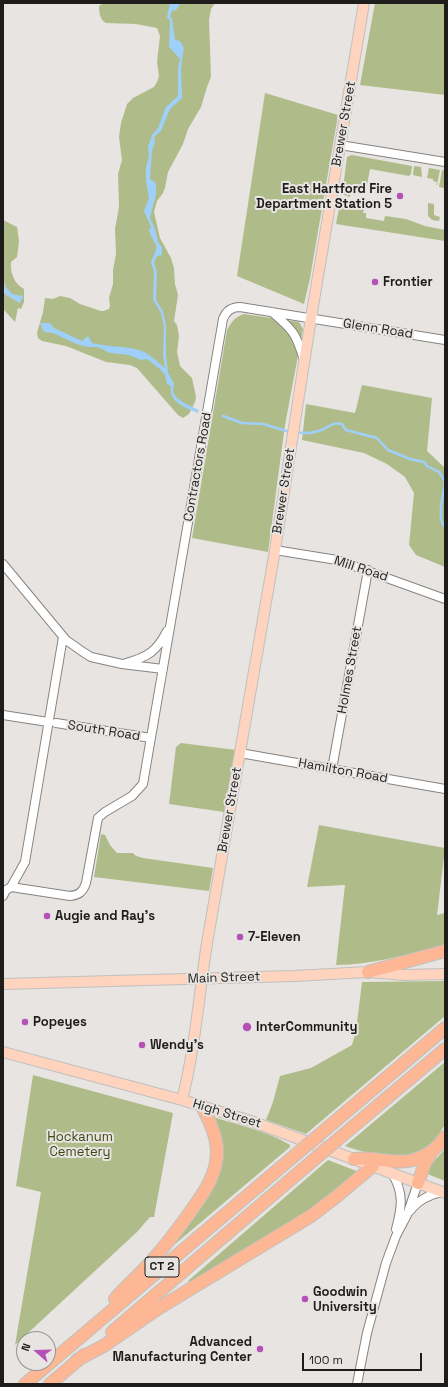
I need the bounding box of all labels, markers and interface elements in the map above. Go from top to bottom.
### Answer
street label: Brewer Street [329,80,359,168]
place label: East Hartford Fire Department Station 5 [256,181,392,212]
marker: East Hartford Fire Department Station 5 [395,191,405,201]
place label: Frontier [383,274,433,290]
marker: Frontier [370,277,380,287]
street label: Glenn Road [342,316,414,342]
street label: Contractors Road [181,411,215,523]
street label: Brewer Street [270,447,298,535]
street label: Mill Road [332,553,390,585]
street label: Holmes Street [335,625,365,715]
street label: South Road [67,718,141,744]
street label: Hamilton Road [297,755,389,787]
street label: Brewer Street [215,766,245,854]
place label: Augie and Ray's [55,908,155,924]
marker: Augie and Ray's [42,911,52,921]
place label: 7-Eleven [248,929,301,945]
marker: 7-Eleven [235,932,245,942]
street label: Main Street [187,969,261,987]
place label: Popeyes [33,1014,87,1030]
marker: Popeyes [20,1017,30,1027]
place label: InterCommunity [256,1019,357,1035]
marker: InterCommunity [241,1021,253,1033]
place label: Wendy's [150,1037,204,1053]
marker: Wendy's [137,1040,147,1050]
street label: High Street [191,1096,263,1132]
park label: Hockanum Cemetery [47,1129,113,1160]
road number: CT 2 [145,1257,179,1277]
place label: Goodwin University [313,1284,377,1315]
marker: Goodwin University [300,1294,310,1304]
north arrow [16,1331,56,1371]
place label: Advanced Manufacturing Center [113,1334,252,1365]
text: N [18,1341,34,1353]
marker: Advanced Manufacturing Center [255,1344,265,1354]
scale bar [304,1345,424,1371]
text: 100 m [309,1352,343,1368]

